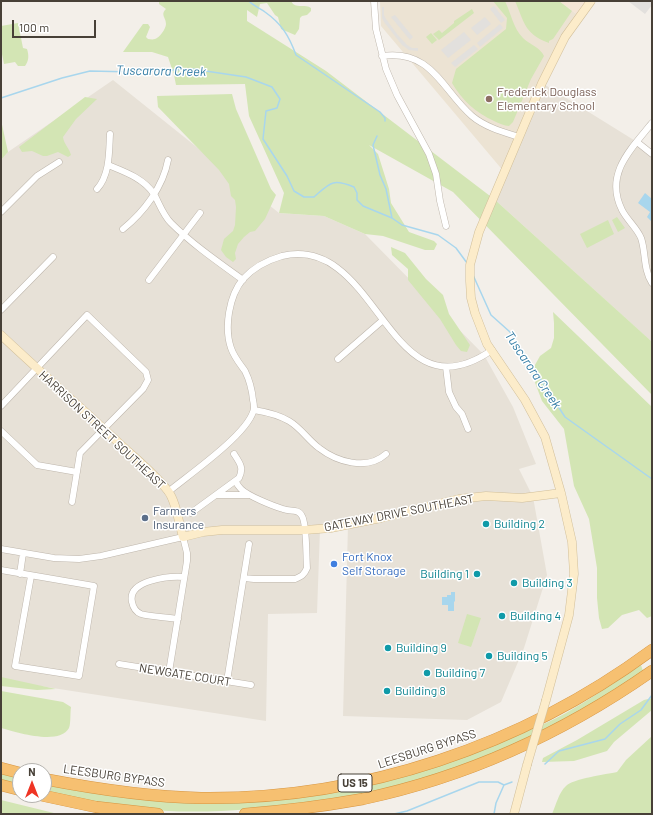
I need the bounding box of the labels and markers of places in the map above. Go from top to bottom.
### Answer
place label: Frederick Douglass Elementary School [497,85,596,113]
marker: Frederick Douglass Elementary School [484,94,494,104]
place label: Farmers Insurance [153,504,204,532]
marker: Farmers Insurance [140,513,150,523]
place label: Building 2 [494,517,545,531]
marker: Building 2 [481,519,491,529]
place label: Fort Knox Self Storage [342,550,406,578]
marker: Fort Knox Self Storage [329,559,339,569]
place label: Building 1 [420,567,469,581]
marker: Building 1 [472,569,482,579]
place label: Building 3 [522,576,573,590]
marker: Building 3 [509,578,519,588]
place label: Building 4 [510,609,561,623]
marker: Building 4 [497,611,507,621]
place label: Building 9 [396,641,447,655]
marker: Building 9 [383,643,393,653]
place label: Building 5 [497,649,548,663]
marker: Building 5 [484,651,494,661]
place label: Building 7 [435,666,485,680]
marker: Building 7 [422,668,432,678]
place label: Building 8 [395,684,446,698]
marker: Building 8 [382,686,392,696]

